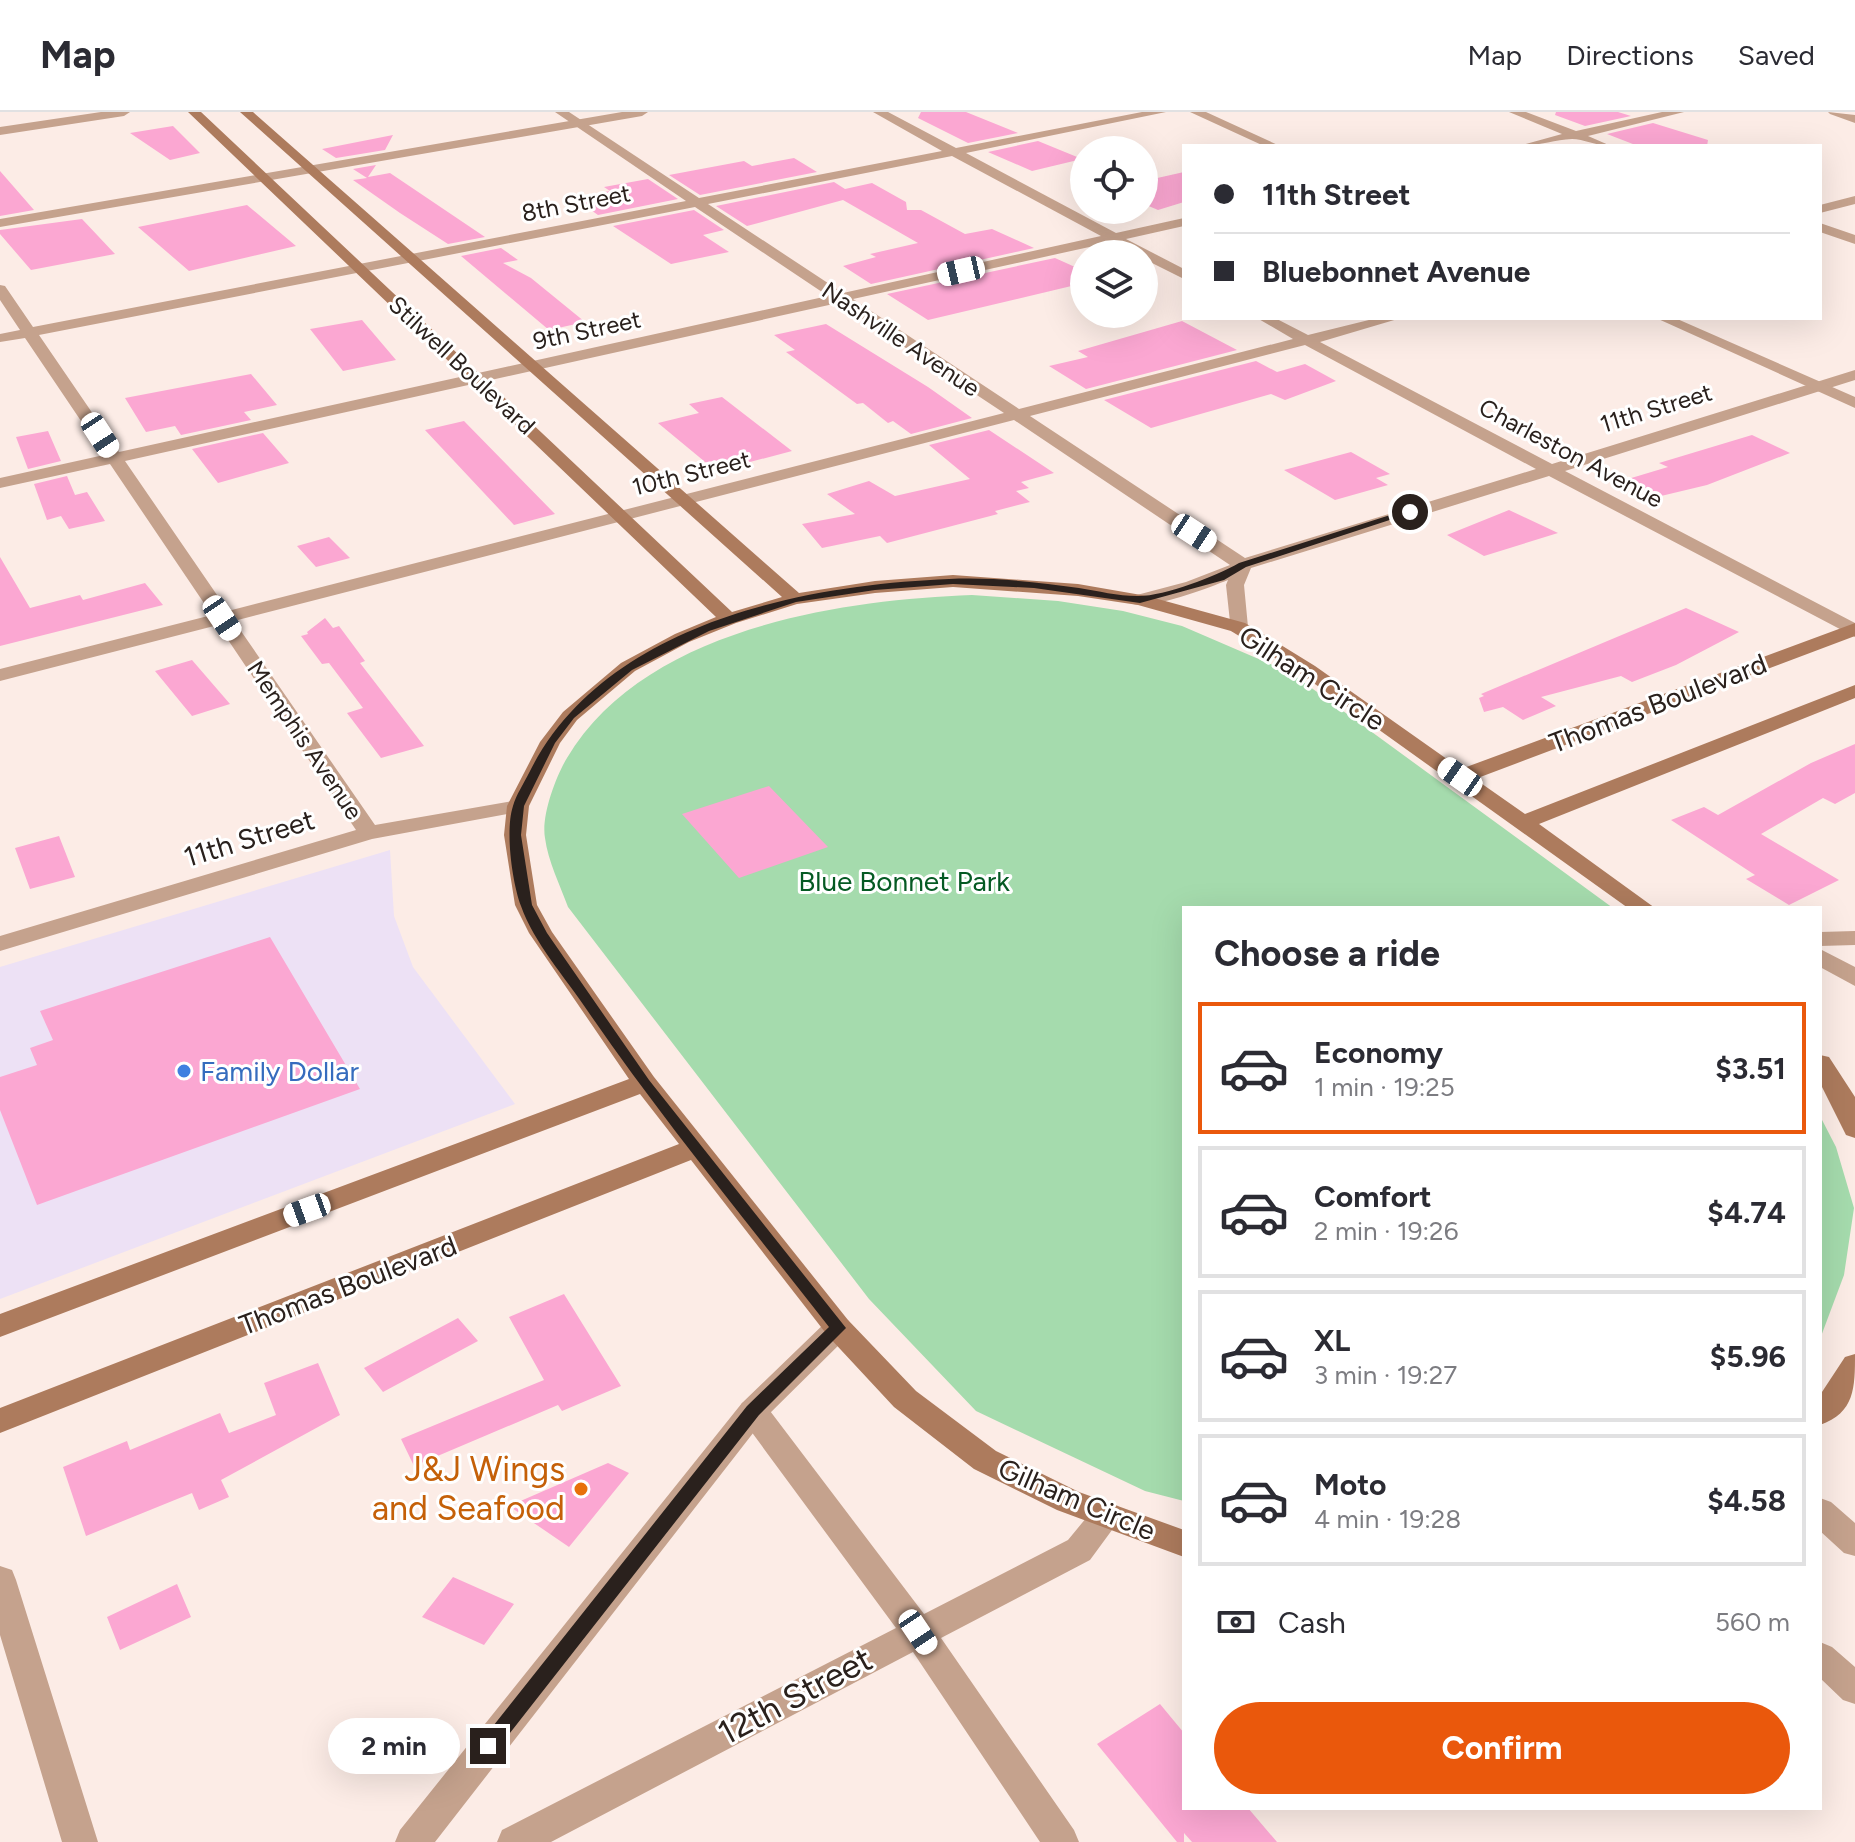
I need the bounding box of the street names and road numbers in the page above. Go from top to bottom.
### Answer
street label: 8th Street [519,178,633,228]
street label: Nashville Avenue [817,276,985,402]
street label: Stilwell Boulevard [383,290,541,440]
street label: 9th Street [531,304,643,356]
street label: 11th Street [1597,377,1715,439]
street label: Charleston Avenue [1474,392,1668,514]
street label: 10th Street [629,444,753,502]
street label: Gilham Circle [1233,618,1391,738]
street label: Thomas Boulevard [1545,646,1771,760]
street label: Memphis Avenue [241,655,369,825]
street label: 11th Street [180,802,318,874]
street label: Thomas Boulevard [235,1228,461,1342]
street label: Gilham Circle [993,1451,1161,1547]
street label: 12th Street [711,1638,879,1754]

